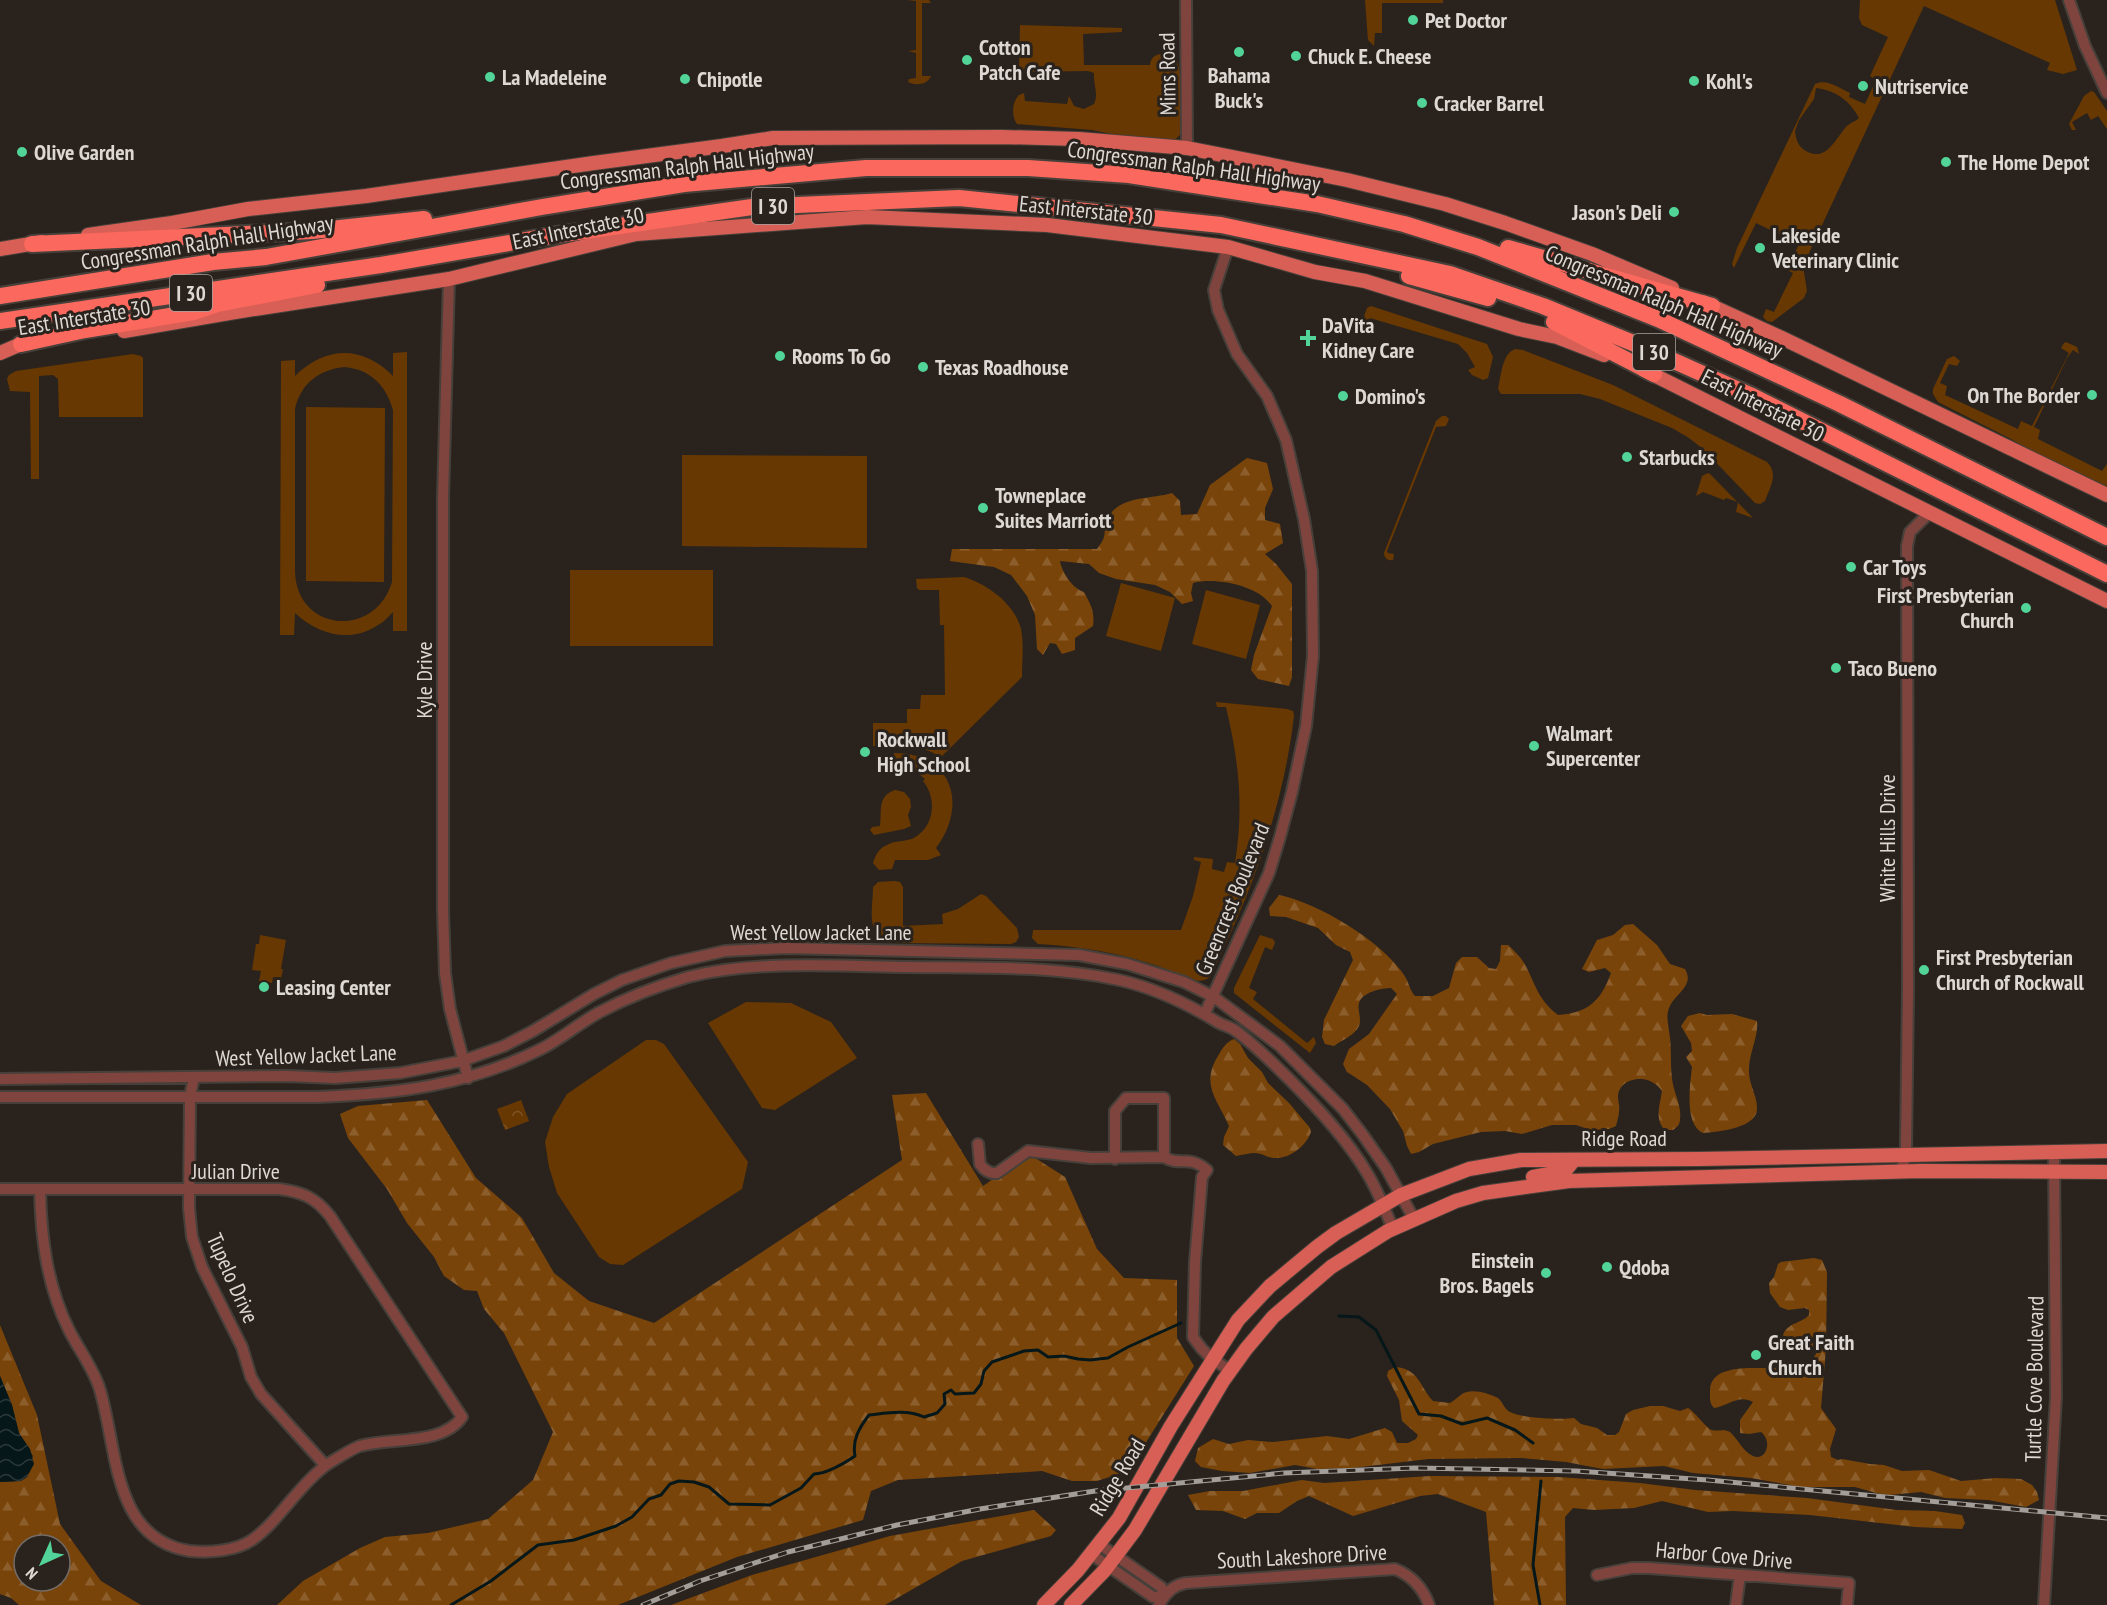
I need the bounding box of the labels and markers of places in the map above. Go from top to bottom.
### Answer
place label: Pet Doctor [1425,6,1508,34]
marker: Pet Doctor [1406,13,1420,27]
place label: Cotton Patch Cafe [979,33,1061,86]
place label: Chuck E. Cheese [1308,42,1431,70]
marker: Bahama Buck's [1232,45,1246,59]
marker: Chuck E. Cheese [1289,49,1303,63]
marker: Cotton Patch Cafe [960,53,974,67]
place label: Bahama Buck's [1208,61,1270,114]
place label: La Madeleine [502,63,607,91]
place label: Chipotle [697,65,763,93]
place label: Kohl's [1706,67,1753,95]
marker: La Madeleine [483,70,497,84]
marker: Chipotle [678,72,692,86]
place label: Nutriservice [1875,72,1969,100]
marker: Kohl's [1687,74,1701,88]
marker: Nutriservice [1856,79,1870,93]
place label: Cracker Barrel [1434,89,1545,117]
marker: Cracker Barrel [1415,96,1429,110]
place label: Olive Garden [34,138,135,166]
marker: Olive Garden [15,145,29,159]
place label: The Home Depot [1958,148,2090,176]
marker: The Home Depot [1939,155,1953,169]
place label: Jason's Deli [1571,198,1662,226]
marker: Jason's Deli [1667,205,1681,219]
place label: Lakeside Veterinary Clinic [1771,221,1899,274]
marker: Lakeside Veterinary Clinic [1753,241,1767,255]
place label: DaVita Kidney Care [1322,311,1414,364]
marker: DaVita Kidney Care [1299,329,1317,347]
place label: Rooms To Go [792,342,891,370]
marker: Rooms To Go [773,349,787,363]
place label: Texas Roadhouse [935,353,1069,381]
marker: Texas Roadhouse [916,360,930,374]
place label: On The Border [1967,381,2081,409]
place label: Domino's [1355,382,1426,410]
marker: On The Border [2085,388,2099,402]
marker: Domino's [1336,389,1350,403]
place label: Starbucks [1639,443,1715,471]
marker: Starbucks [1620,450,1634,464]
place label: Towneplace Suites Marriott [995,481,1112,534]
marker: Towneplace Suites Marriott [976,501,990,515]
place label: Car Toys [1863,553,1927,581]
marker: Car Toys [1844,560,1858,574]
place label: First Presbyterian Church [1877,581,2014,634]
marker: First Presbyterian Church [2019,601,2033,615]
place label: Taco Bueno [1848,654,1937,682]
marker: Taco Bueno [1829,661,1843,675]
place label: Walmart Supercenter [1545,719,1641,772]
place label: Rockwall High School [877,725,971,778]
marker: Walmart Supercenter [1527,739,1541,753]
marker: Rockwall High School [858,745,872,759]
place label: First Presbyterian Church of Rockwall [1936,943,2085,996]
marker: First Presbyterian Church of Rockwall [1917,963,1931,977]
place label: Leasing Center [276,973,391,1001]
marker: Leasing Center [257,980,271,994]
place label: Einstein Bros. Bagels [1439,1246,1534,1299]
place label: Qdoba [1619,1253,1670,1281]
marker: Qdoba [1600,1260,1614,1274]
marker: Einstein Bros. Bagels [1539,1266,1553,1280]
place label: Great Faith Church [1768,1328,1855,1381]
marker: Great Faith Church [1749,1348,1763,1362]

